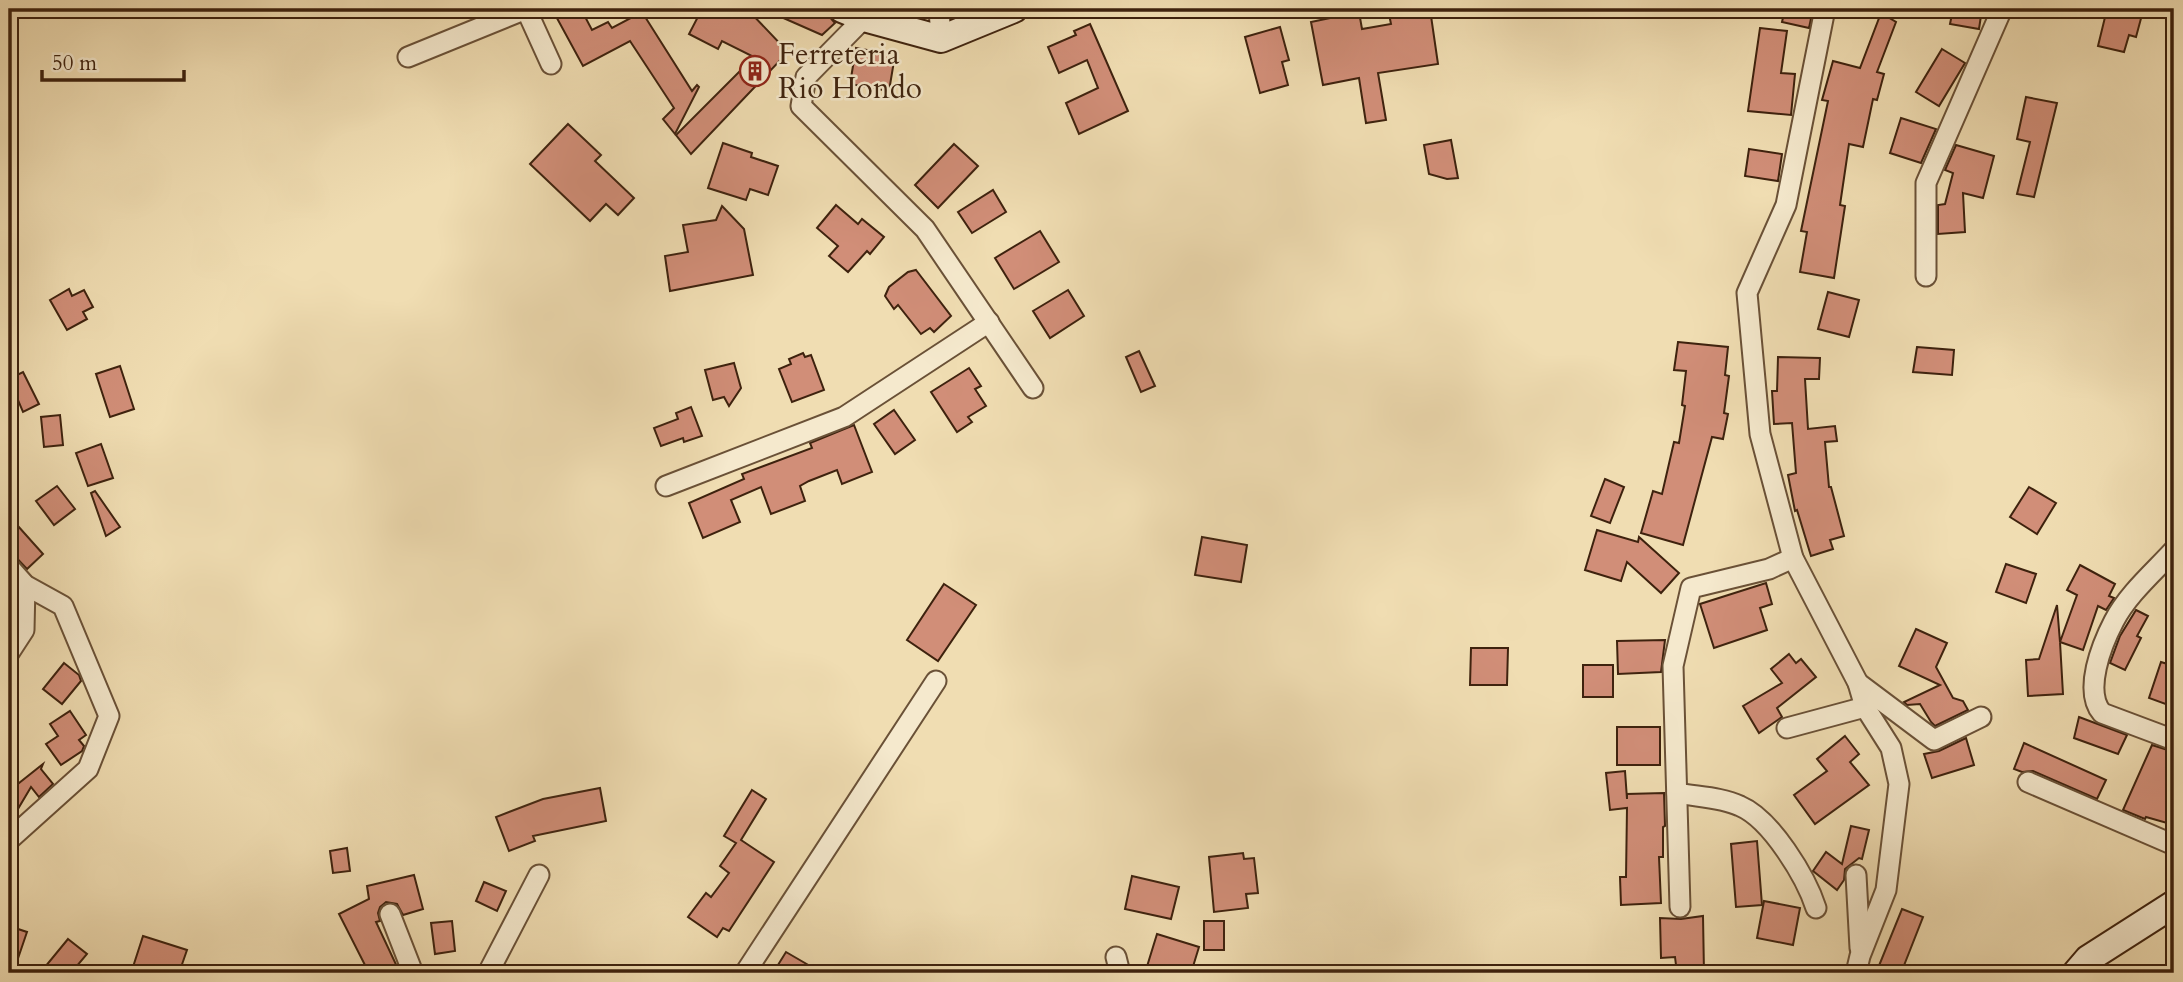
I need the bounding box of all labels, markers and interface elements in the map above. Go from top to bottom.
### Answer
place label: Ferreteria Rio Hondo [778,34,922,109]
scale bar [42,38,184,82]
text: 50 m [52,49,97,78]
building icon: Ferreteria Rio Hondo [738,54,772,88]

